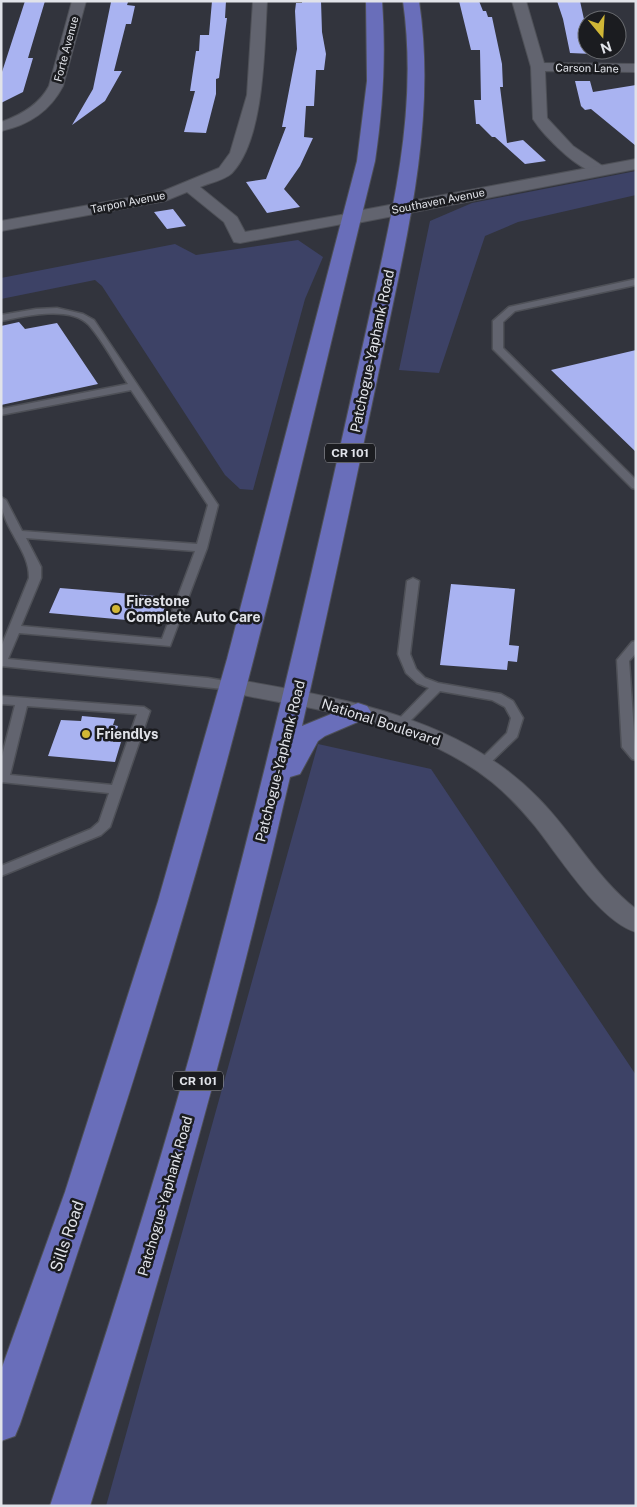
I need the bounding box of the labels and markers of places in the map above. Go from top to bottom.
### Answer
place label: Firestone Complete Auto Care [126,593,261,625]
marker: Firestone Complete Auto Care [110,603,122,615]
place label: Friendlys [96,726,158,742]
marker: Friendlys [80,728,92,740]

